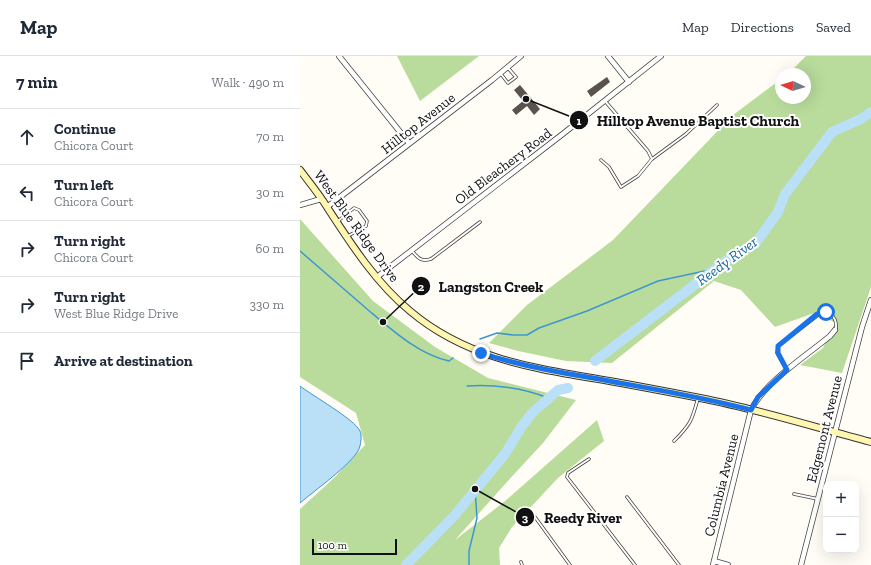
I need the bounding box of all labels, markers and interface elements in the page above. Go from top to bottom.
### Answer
text: Map [20,16,57,39]
text: Map [682,19,709,36]
text: Directions [731,19,794,36]
text: Saved [816,19,851,36]
north arrow [775,68,811,104]
text: 7 min [16,72,58,92]
text: Walk · 490 m [212,75,284,90]
street label: Hilltop Avenue [378,89,459,158]
callout: Hilltop Avenue Baptist Church [569,107,808,134]
text: Hilltop Avenue Baptist Church [597,112,799,130]
text: 1 [577,114,582,128]
text: Continue [54,120,116,138]
street label: Old Bleachery Road [451,124,555,208]
icon: ahead [16,126,38,148]
text: 70 m [256,129,284,144]
text: Chicora Court [54,138,133,153]
street label: West Blue Ridge Drive [310,167,403,286]
text: Turn left [54,176,114,194]
icon: left [16,182,38,204]
text: 30 m [256,185,284,200]
text: Chicora Court [54,194,133,209]
text: Turn right [54,232,125,250]
water label: Reedy River [693,232,762,289]
icon: right [16,238,38,260]
text: 60 m [255,241,284,256]
text: Chicora Court [54,250,133,265]
callout: Langston Creek [411,273,552,300]
text: Langston Creek [439,278,544,296]
text: 2 [418,280,425,294]
text: Turn right [54,288,125,306]
icon: right [16,294,38,316]
text: 330 m [250,297,284,312]
route start [817,303,835,321]
text: West Blue Ridge Drive [54,306,178,321]
route end [472,344,490,362]
icon: arrive [16,350,38,372]
text: Arrive at destination [54,352,193,370]
street label: Edgemont Avenue [803,373,846,484]
street label: Columbia Avenue [701,432,743,538]
map controls [823,481,859,553]
button: + [823,481,859,517]
callout: Reedy River [515,504,630,531]
text: Reedy River [544,509,622,527]
text: 3 [522,511,529,525]
button: − [823,517,859,553]
scale bar [312,537,397,556]
text: 100 m [318,539,347,552]

